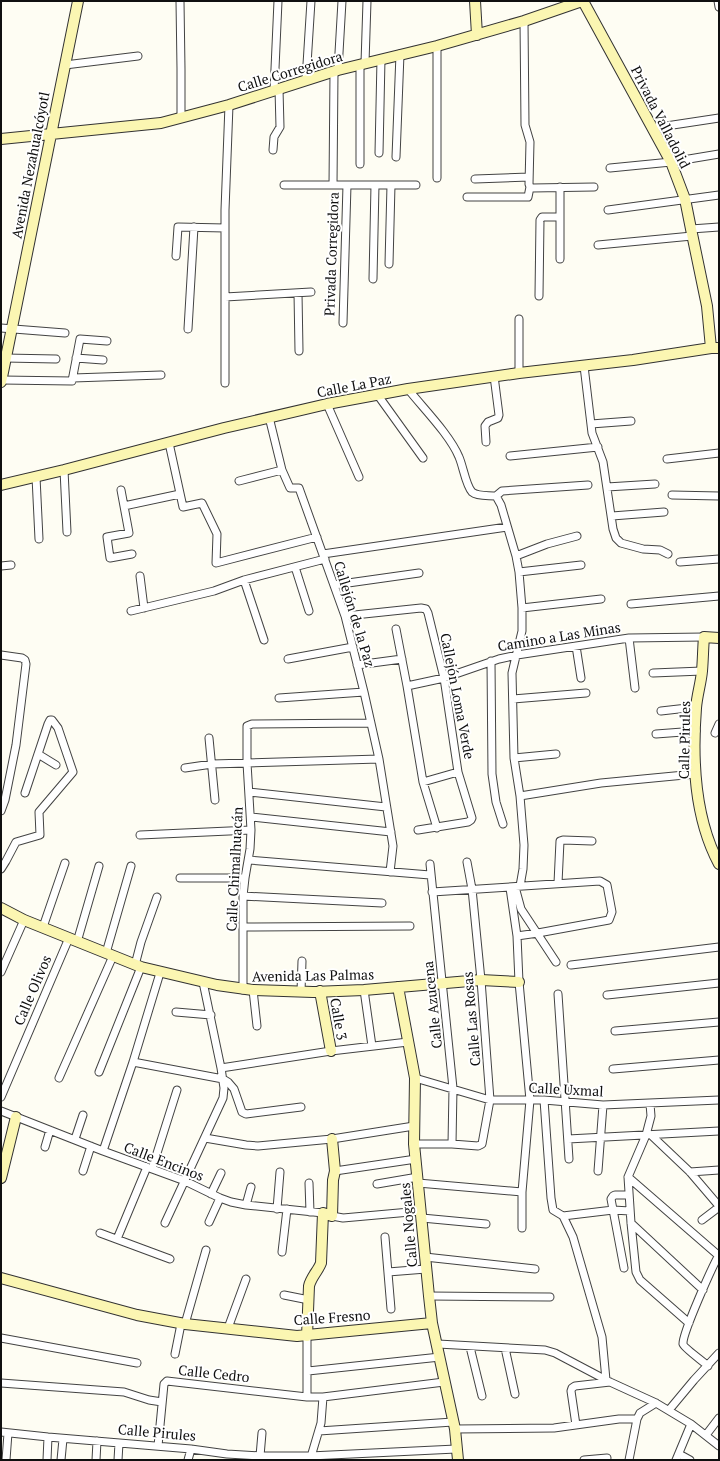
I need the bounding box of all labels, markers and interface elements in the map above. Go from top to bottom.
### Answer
street label: Calle Corregidora [235,46,345,96]
street label: Privada Valladolid [627,62,695,172]
street label: Avenida Nezahualcóyotl [6,90,54,240]
street label: Privada Corregidora [319,192,343,316]
street label: Calle La Paz [315,368,393,402]
street label: Callejón de la Paz [330,559,380,670]
street label: Camino a Las Minas [496,617,622,655]
street label: Callejón Loma Verde [436,631,480,761]
street label: Calle Pirules [674,701,694,779]
street label: Calle Chimalhuacán [221,805,247,932]
street label: Calle Olivos [9,952,55,1028]
street label: Calle Azucena [418,960,446,1050]
street label: Avenida Las Palmas [252,964,374,986]
street label: Calle Las Rosas [457,971,485,1067]
street label: Calle 3 [326,996,352,1042]
street label: Calle Uxmal [528,1078,604,1100]
street label: Calle Encinos [121,1137,207,1185]
street label: Calle Nogales [395,1182,421,1268]
street label: Calle Fresno [293,1305,371,1329]
street label: Calle Cedro [177,1360,251,1386]
street label: Calle Pirules [117,1419,197,1445]

